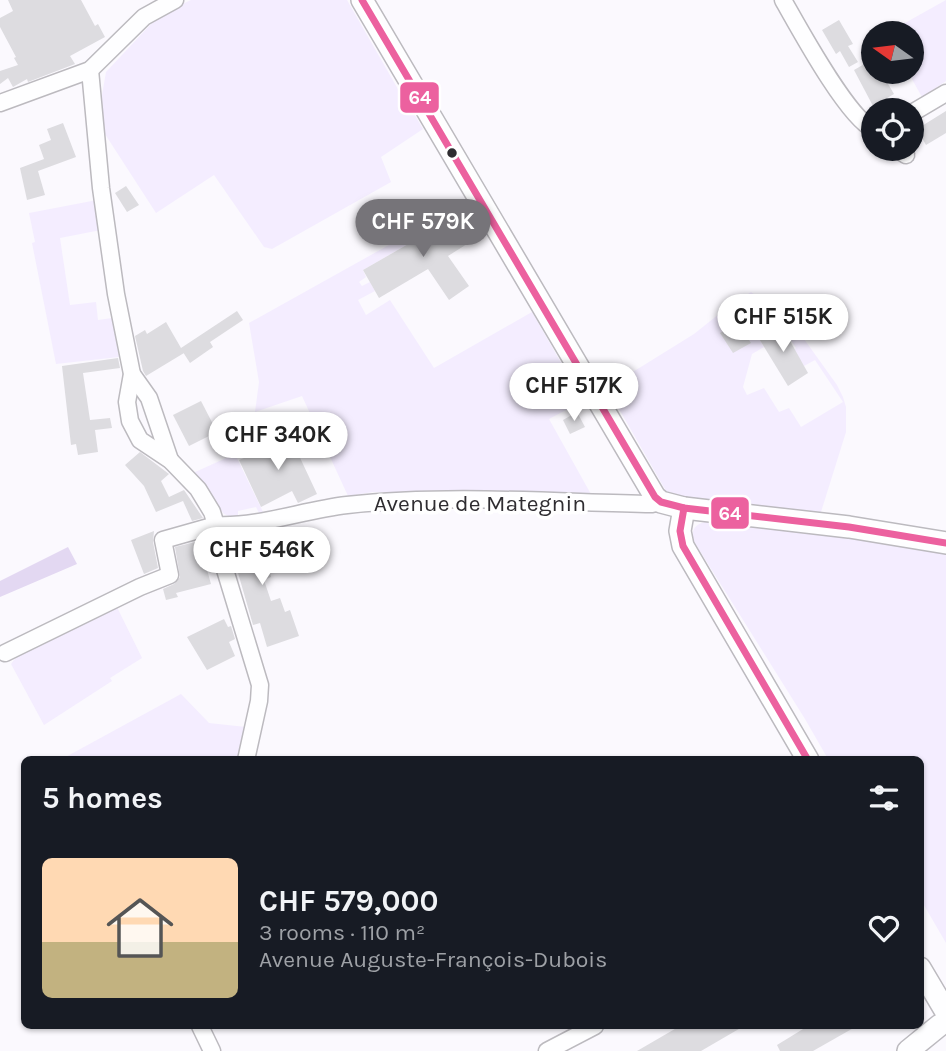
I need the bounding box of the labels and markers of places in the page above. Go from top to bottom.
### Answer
unlabelled marker [445,146,459,160]
pin: CHF 579K [351,200,495,259]
pin: CHF 515K [711,294,855,354]
pin: CHF 517K [502,364,646,423]
pin: CHF 340K [206,412,350,472]
pin: CHF 546K [190,528,334,587]

